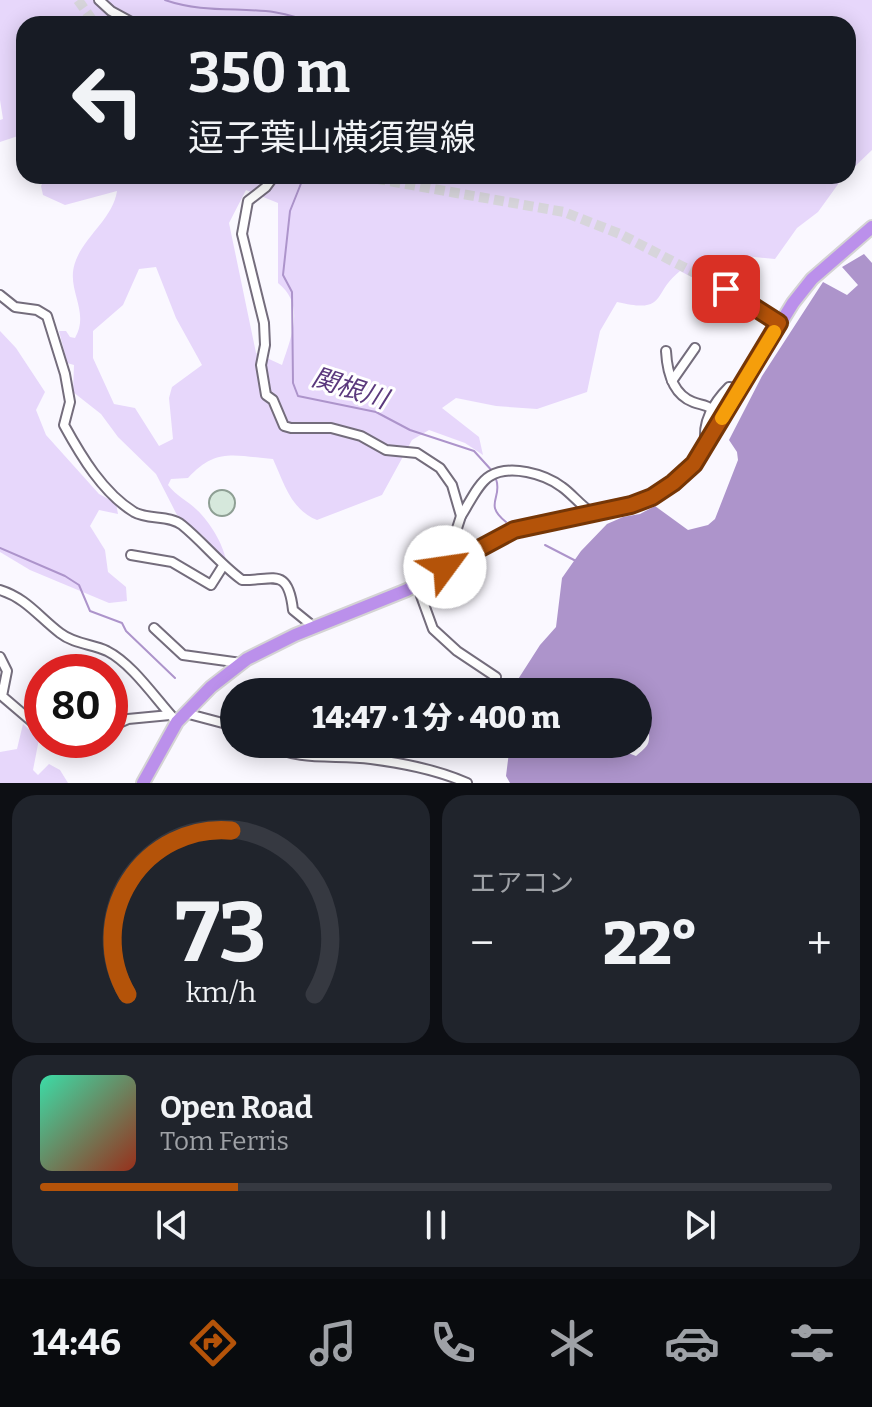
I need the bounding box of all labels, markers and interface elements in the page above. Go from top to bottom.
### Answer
text: 350 m [188,40,350,107]
icon: left [56,48,160,152]
text: 逗子葉山横須賀線 [188,116,476,160]
pin [692,255,760,323]
icon: arrive [704,267,748,311]
water label: 関根川 [308,362,395,416]
position arrow [403,525,487,609]
speed limit sign: 80 [24,654,128,758]
text: 14:47 · 1 分 · 400 m [312,700,560,736]
text: エアコン [470,868,574,899]
text: 73 [175,883,267,983]
text: 22° [603,908,698,980]
text: − [470,917,494,970]
text: + [807,917,832,970]
text: km/h [186,975,257,1010]
text: Open Road [160,1090,313,1126]
text: Tom Ferris [160,1126,289,1157]
icon: previous [150,1203,194,1247]
icon: pause [414,1203,458,1247]
icon: next [678,1203,722,1247]
icon: directions [185,1315,241,1371]
icon: music [305,1315,361,1371]
icon: phone [425,1315,481,1371]
icon: climate [544,1315,600,1371]
icon: car [664,1315,720,1371]
icon: filters [784,1315,840,1371]
text: 14:46 [32,1321,121,1365]

